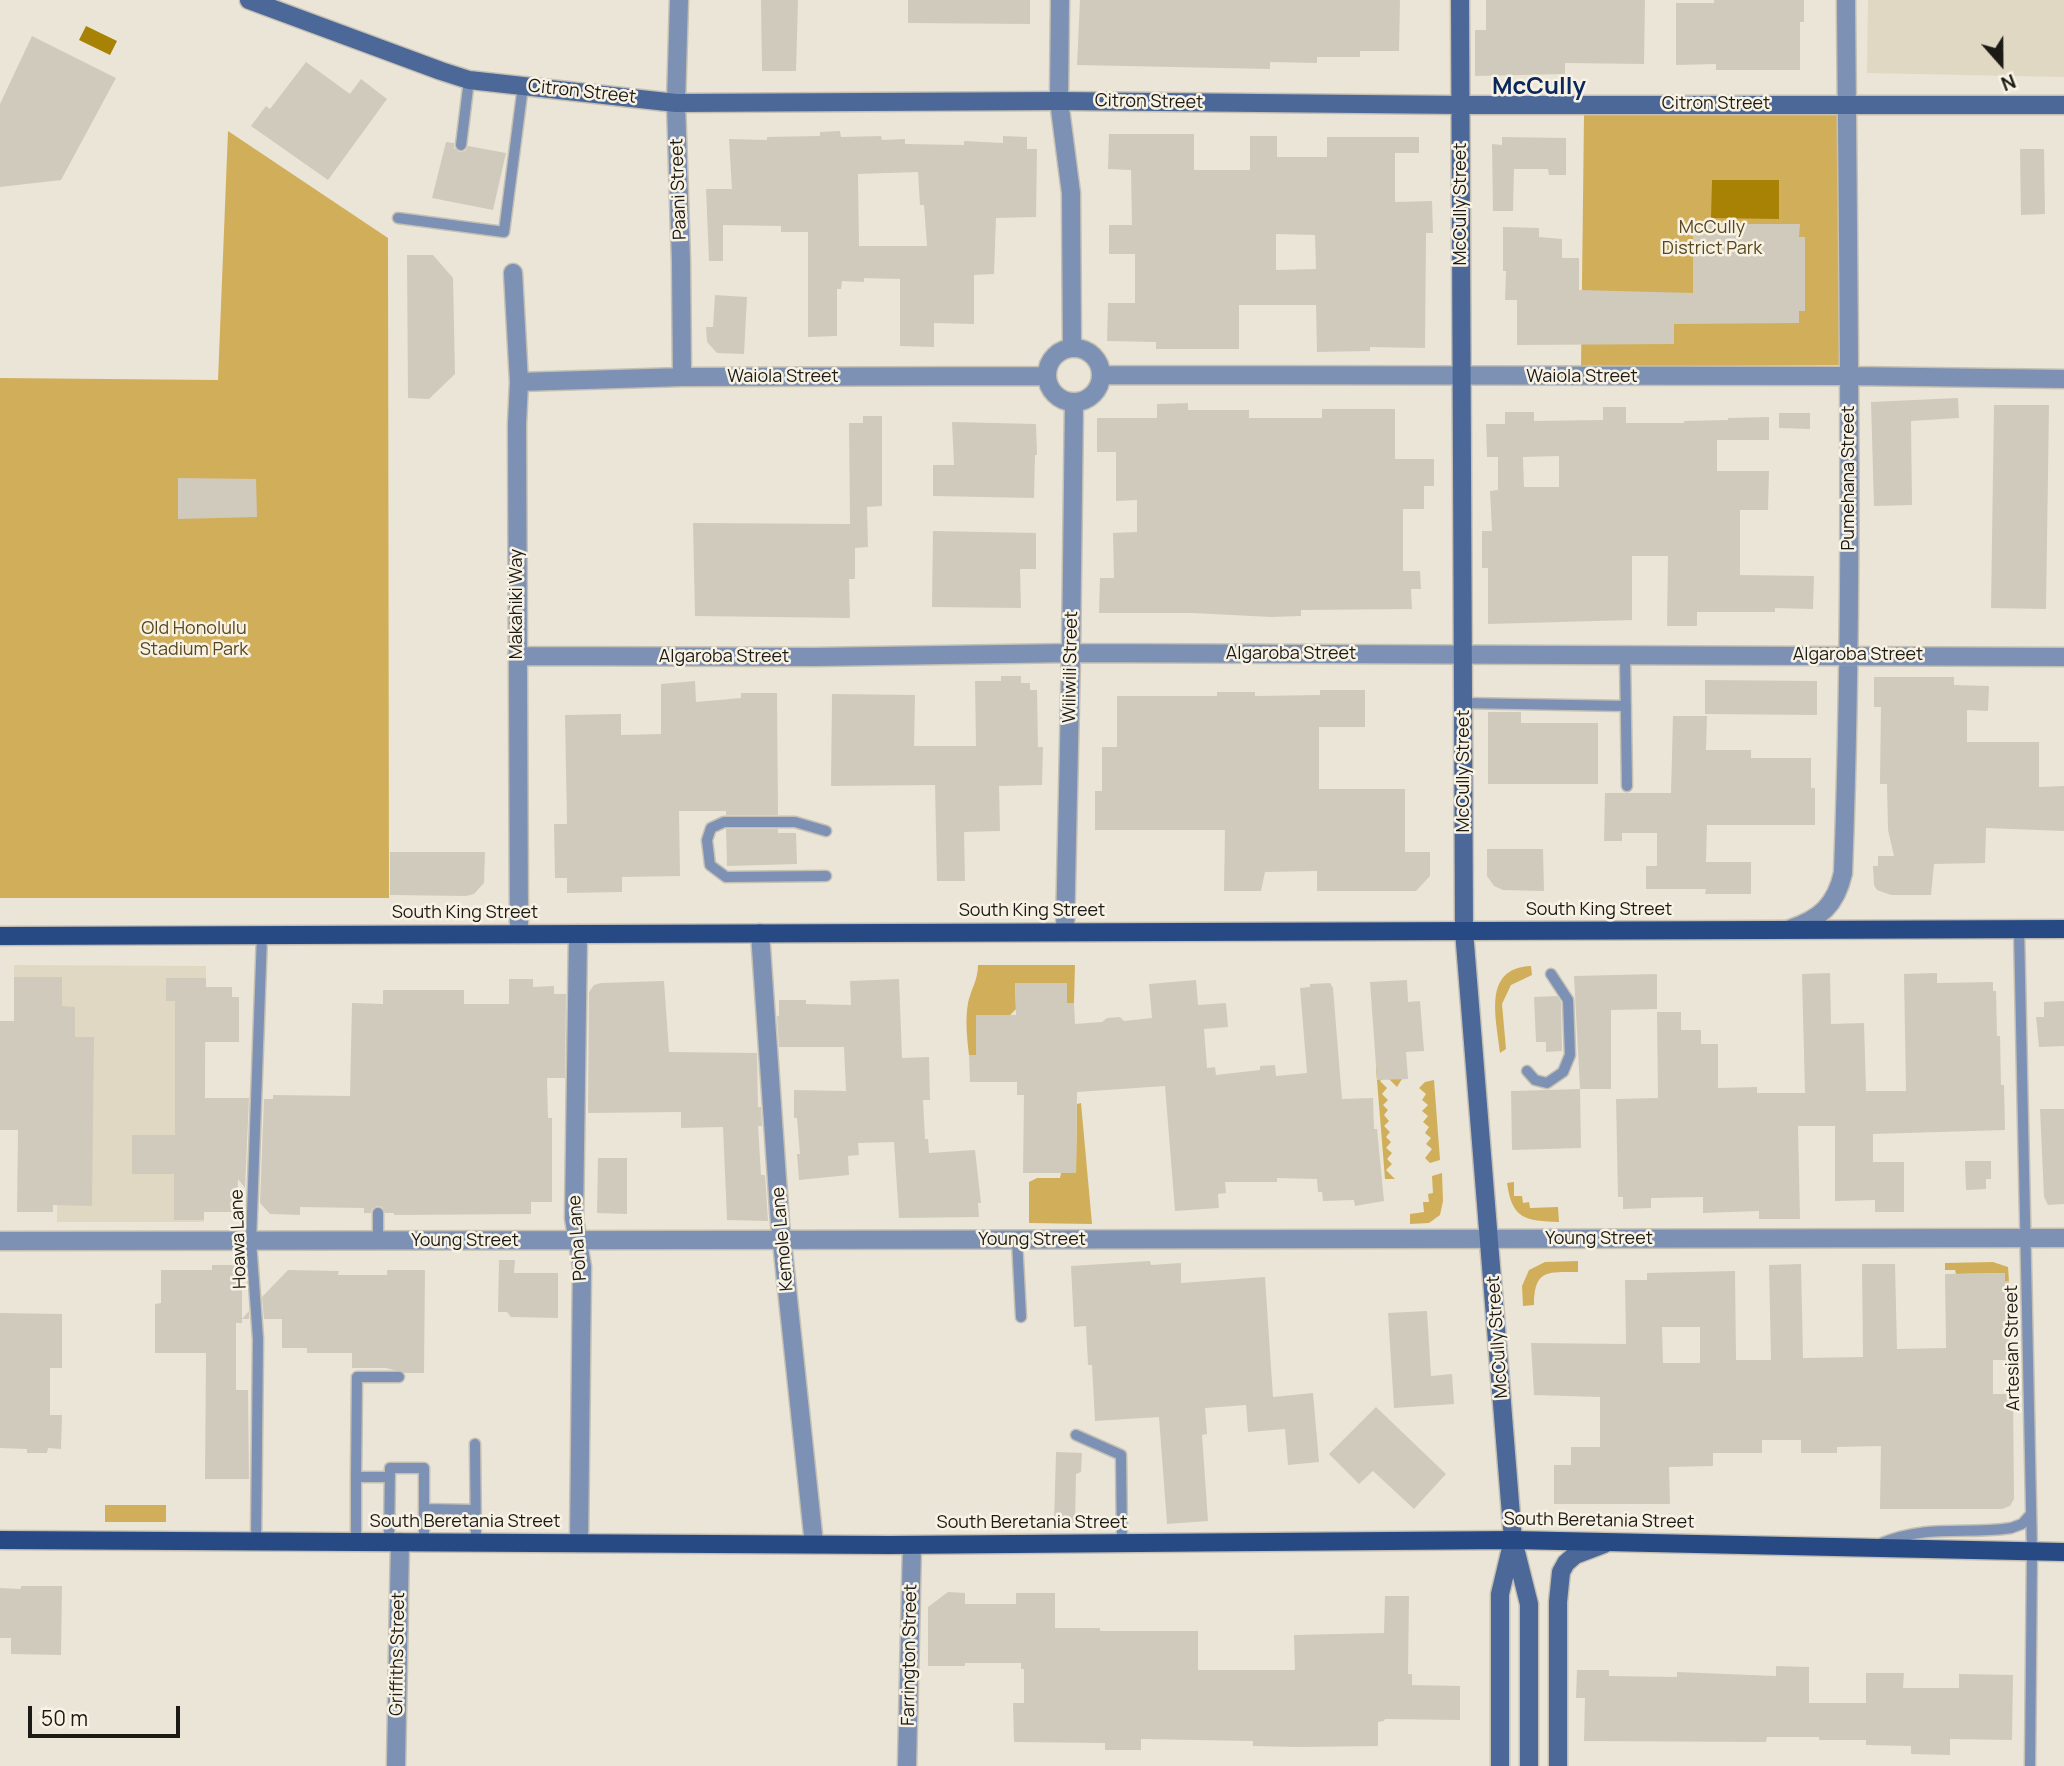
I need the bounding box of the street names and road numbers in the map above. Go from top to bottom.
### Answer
street label: Citron Street [527,76,637,108]
street label: Citron Street [1095,90,1203,114]
street label: Citron Street [1662,93,1770,115]
street label: Paani Street [666,138,692,240]
street label: McCully Street [1450,142,1472,266]
street label: Waiola Street [727,366,839,388]
street label: Waiola Street [1526,366,1638,388]
street label: Pumehana Street [1838,405,1860,551]
street label: Makahiki Way [506,549,528,659]
street label: Wiliwili Street [1059,611,1083,723]
street label: Algaroba Street [1226,643,1356,665]
street label: Algaroba Street [1793,644,1923,666]
street label: Algaroba Street [659,646,789,668]
street label: McCully Street [1453,709,1475,833]
street label: South King Street [1526,899,1672,921]
street label: South King Street [959,900,1105,922]
street label: South King Street [392,902,538,924]
street label: Kemole Lane [768,1186,798,1292]
street label: Hoawa Lane [226,1189,252,1289]
street label: Poha Lane [564,1194,592,1282]
street label: Young Street [1545,1228,1653,1250]
street label: Young Street [978,1229,1086,1251]
street label: Young Street [411,1230,519,1252]
street label: McCully Street [1483,1275,1513,1399]
street label: Artesian Street [2001,1285,2025,1411]
street label: South Beretania Street [1503,1509,1695,1533]
street label: South Beretania Street [370,1511,560,1533]
street label: South Beretania Street [937,1512,1127,1534]
street label: Farrington Street [898,1584,922,1726]
street label: Griffiths Street [386,1592,410,1716]

